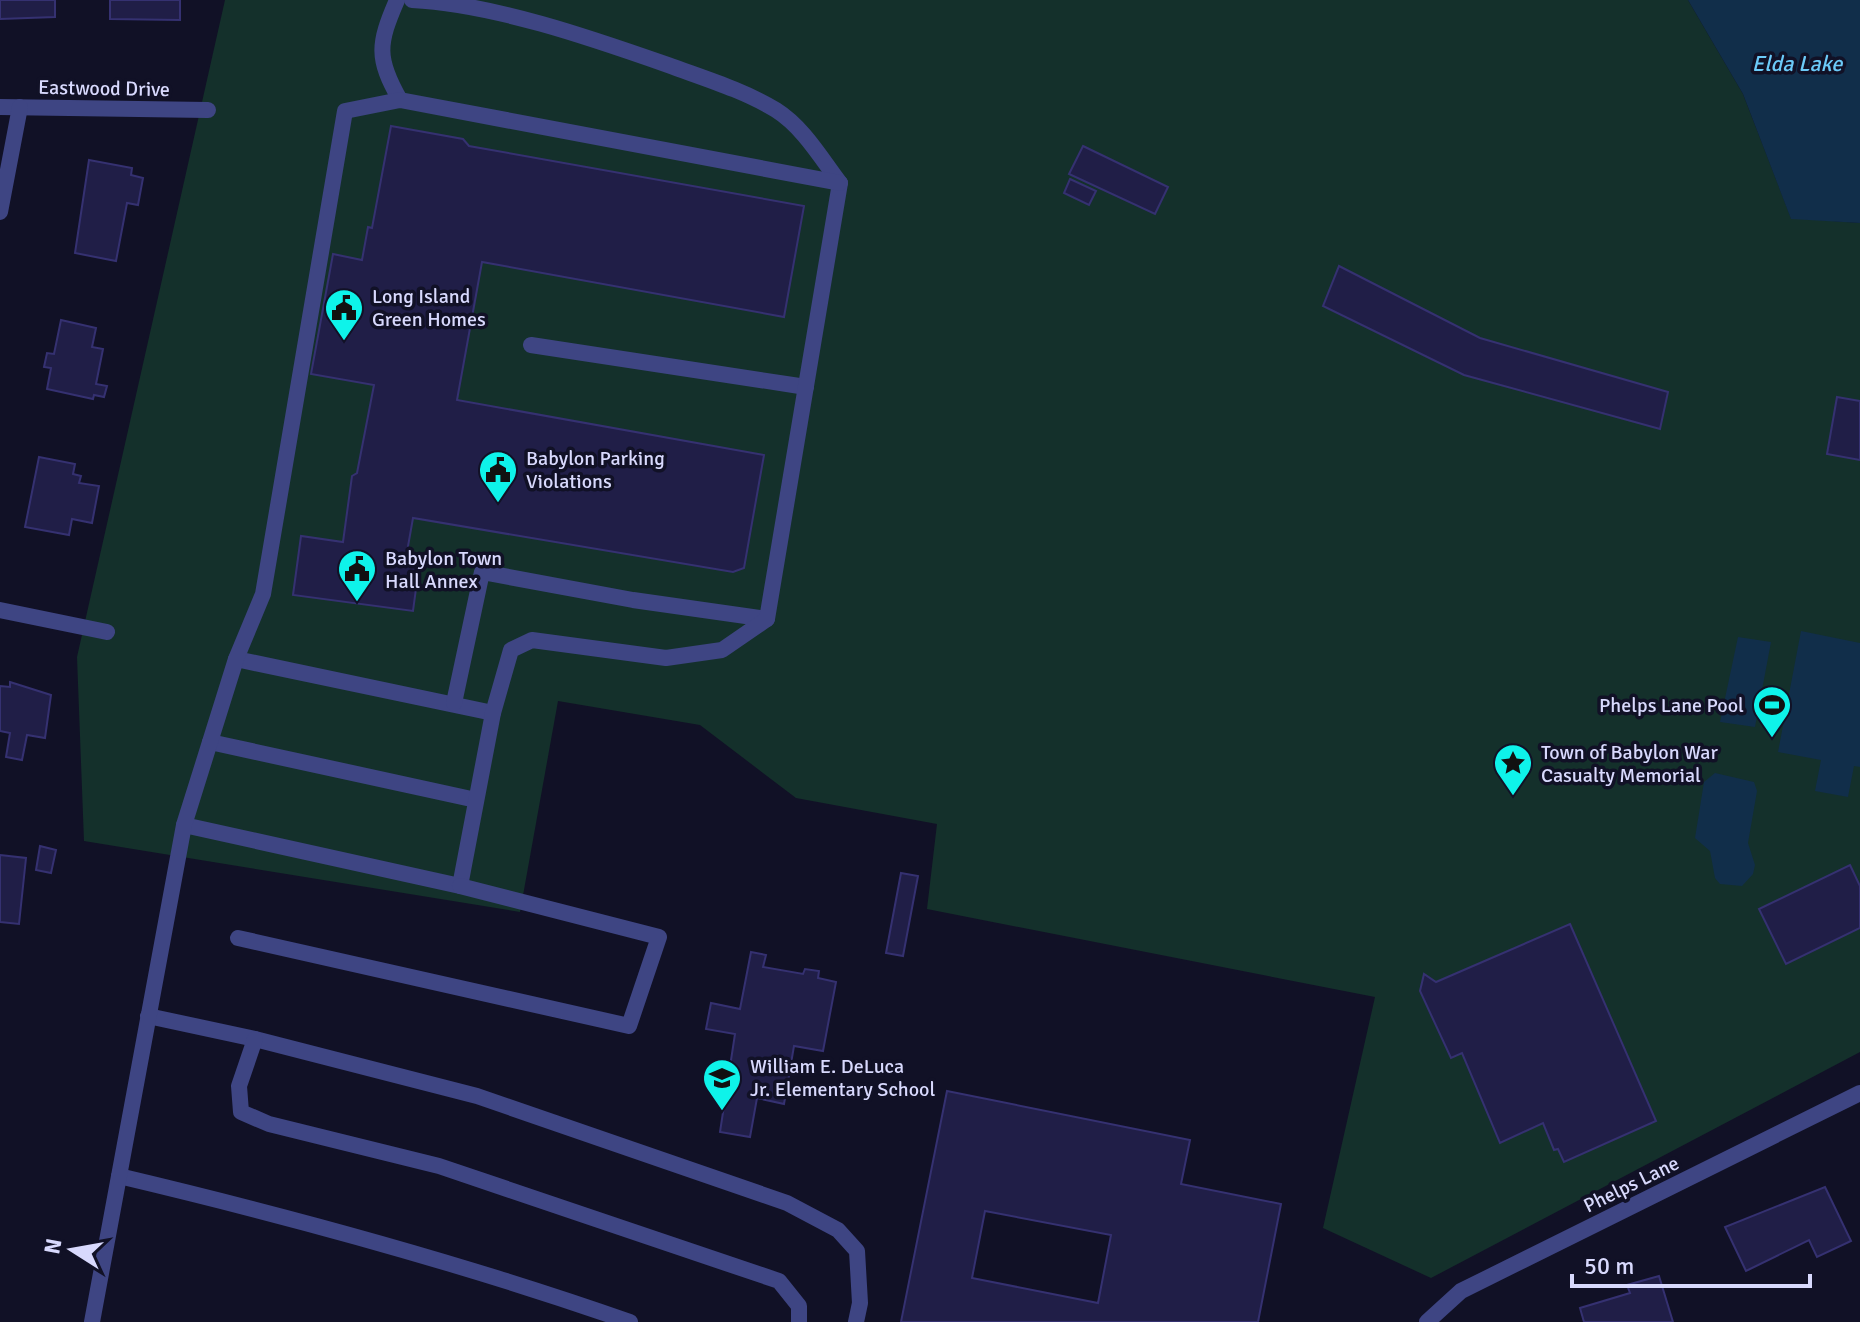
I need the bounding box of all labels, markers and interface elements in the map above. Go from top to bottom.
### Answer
water label: Elda Lake [1752,50,1843,77]
street label: Eastwood Drive [38,75,170,102]
place label: Long Island Green Homes [372,284,486,332]
public building icon: Long Island Green Homes [323,287,365,342]
place label: Babylon Parking Violations [526,446,665,494]
public building icon: Babylon Parking Violations [477,449,519,504]
place label: Babylon Town Hall Annex [385,546,502,594]
public building icon: Babylon Town Hall Annex [336,548,378,603]
sports icon: Phelps Lane Pool [1751,684,1793,739]
place label: Phelps Lane Pool [1599,693,1744,718]
place label: Town of Babylon War Casualty Memorial [1541,740,1718,788]
place icon: Town of Babylon War Casualty Memorial [1492,742,1534,797]
place label: William E. DeLuca Jr. Elementary School [750,1054,936,1102]
school or university icon: William E. DeLuca Jr. Elementary School [701,1057,743,1112]
street label: Phelps Lane [1579,1151,1683,1218]
north arrow [32,1210,112,1290]
text: N [38,1236,68,1256]
scale bar [1572,1238,1810,1288]
text: 50 m [1584,1251,1634,1281]

